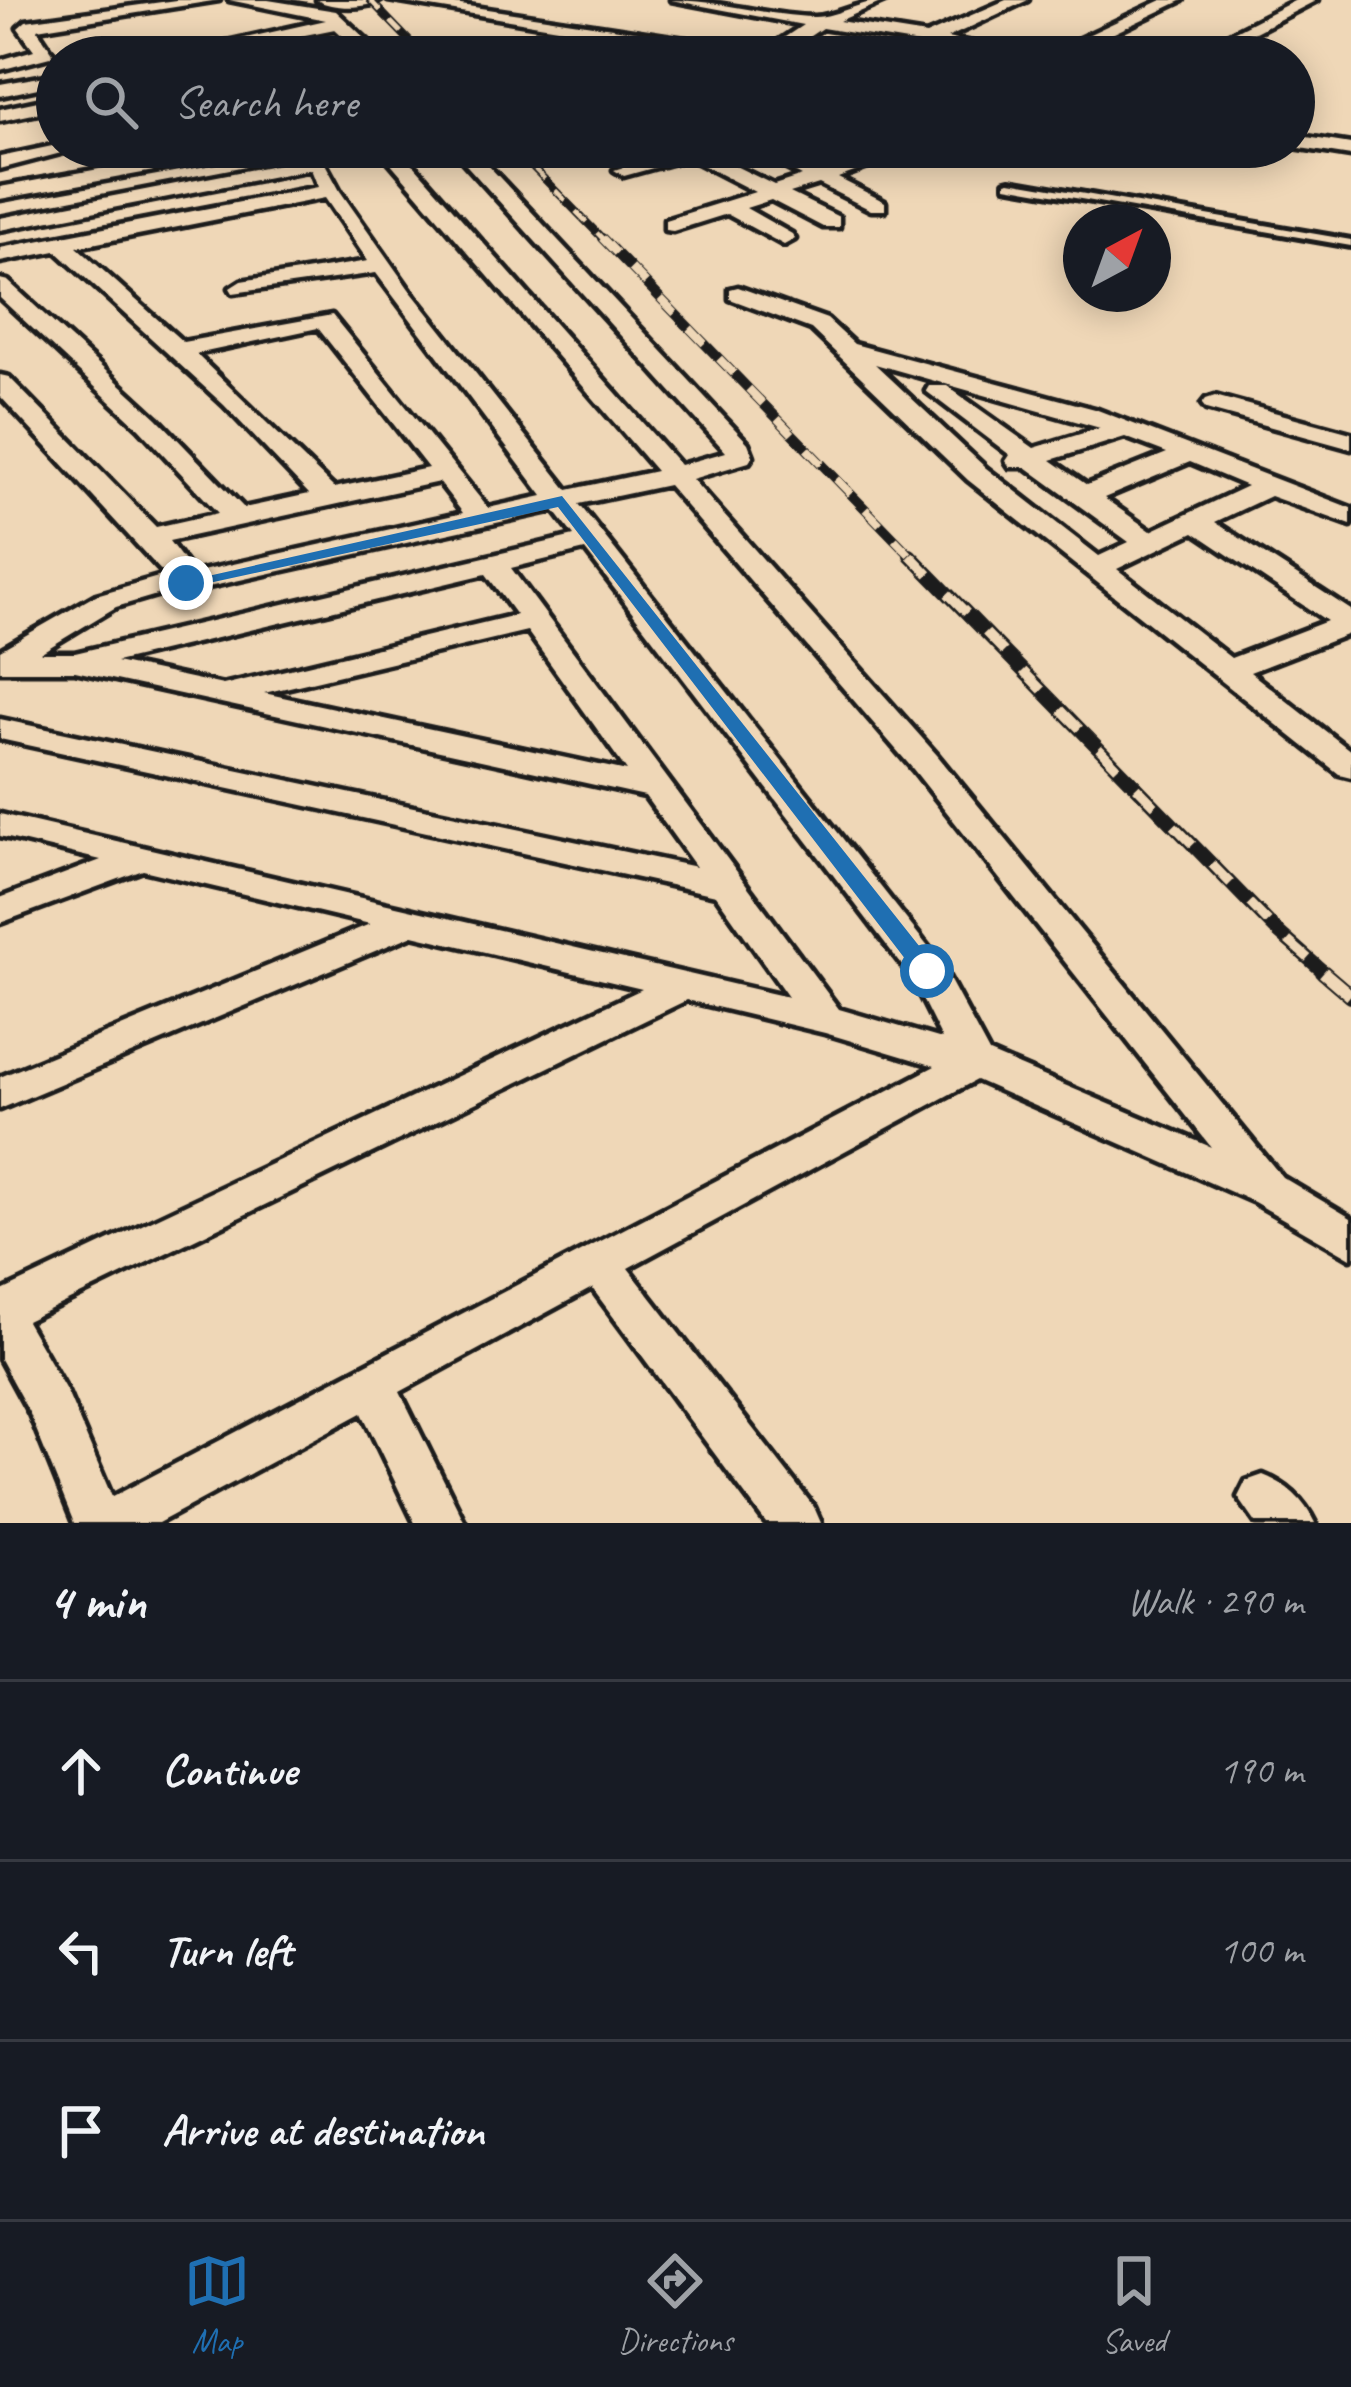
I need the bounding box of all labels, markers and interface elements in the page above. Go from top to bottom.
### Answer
search box [36,36,1315,168]
icon: search [78,69,144,135]
text: Search here [174,74,357,131]
north arrow [1063,204,1171,312]
route end [159,556,213,610]
route start [900,944,954,998]
text: 4 min [48,1569,146,1633]
text: Walk · 290 m [1127,1577,1303,1626]
icon: ahead [48,1738,114,1804]
text: Continue [162,1742,296,1799]
text: 190 m [1219,1746,1303,1795]
icon: left [48,1918,114,1984]
text: Turn left [162,1922,292,1979]
text: 100 m [1219,1926,1303,1975]
icon: arrive [48,2098,114,2164]
text: Arrive at destination [162,2102,484,2159]
tab: Map [184,2248,250,2362]
tab: Directions [618,2248,733,2362]
tab: Saved [1101,2248,1167,2362]

